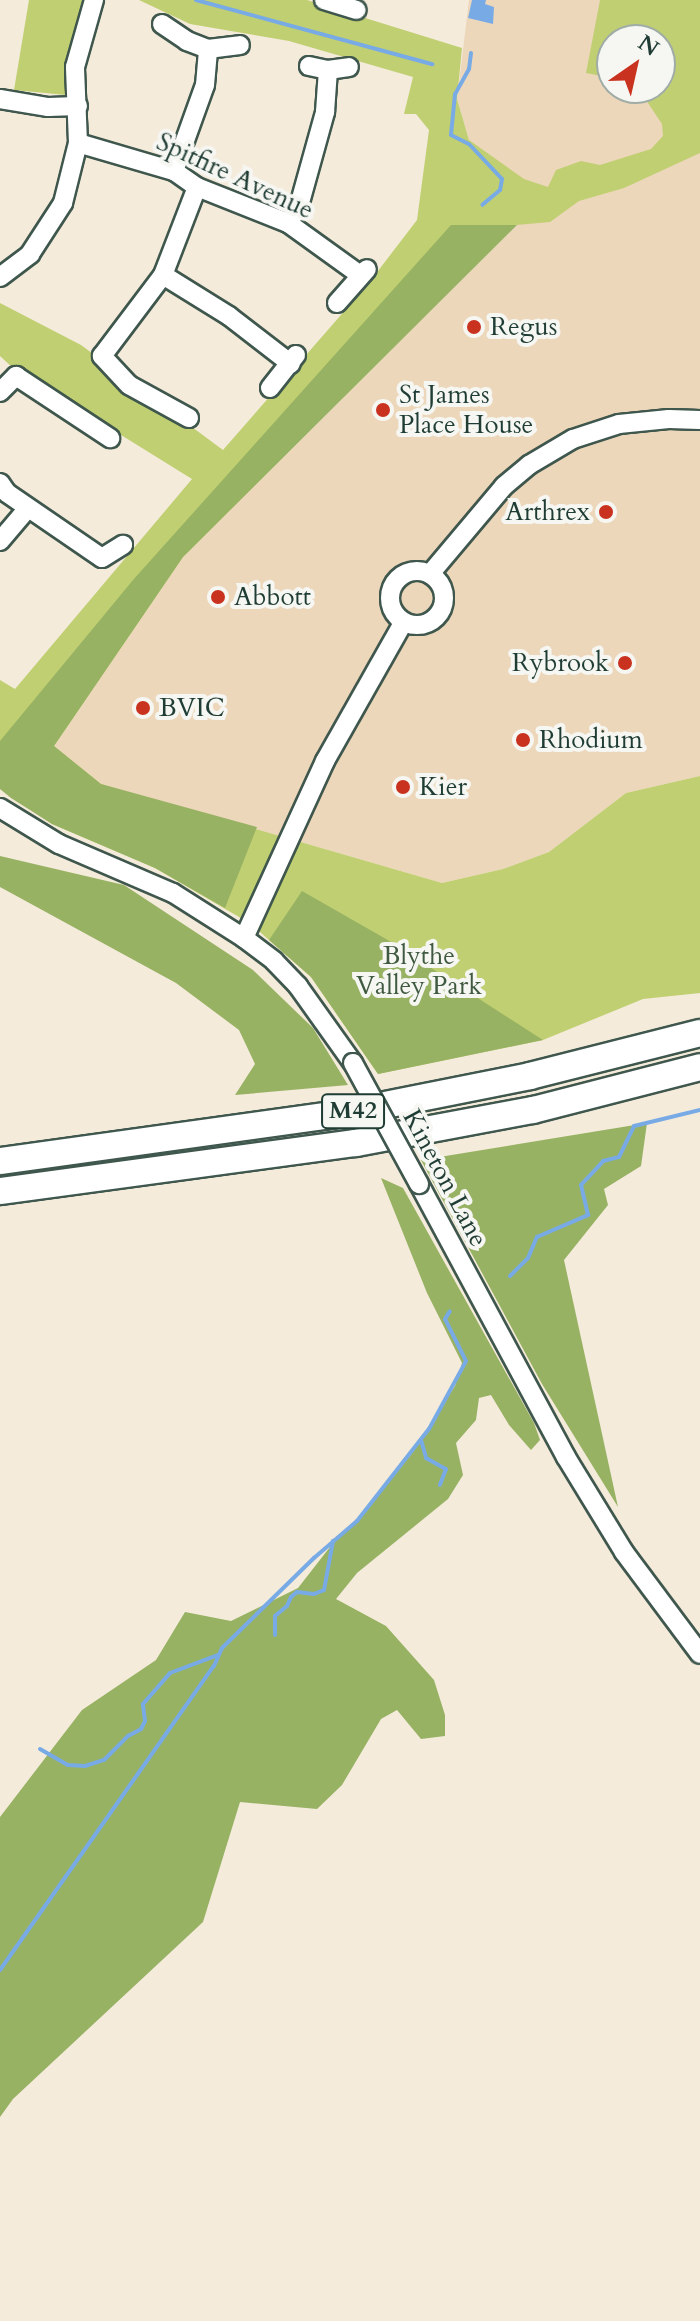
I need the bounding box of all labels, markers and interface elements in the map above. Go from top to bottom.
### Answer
north arrow [596,24,676,104]
text: N [632,28,665,64]
street label: Spitfire Avenue [152,126,318,226]
place label: Regus [490,311,557,343]
marker: Regus [465,318,483,336]
place label: St James Place House [399,379,533,440]
marker: St James Place House [374,401,392,419]
place label: Arthrex [505,496,590,528]
marker: Arthrex [597,503,615,521]
place label: Abbott [234,581,311,613]
marker: Abbott [209,588,227,606]
place label: Rybrook [512,647,609,679]
marker: Rybrook [616,654,634,672]
place label: BVIC [159,692,225,724]
marker: BVIC [134,699,152,717]
place label: Rhodium [539,724,643,756]
marker: Rhodium [514,731,532,749]
place label: Kier [419,771,467,803]
marker: Kier [394,778,412,796]
park label: Blythe Valley Park [356,940,482,1002]
road number: M42 [321,1091,385,1131]
street label: Kineton Lane [396,1104,494,1252]

